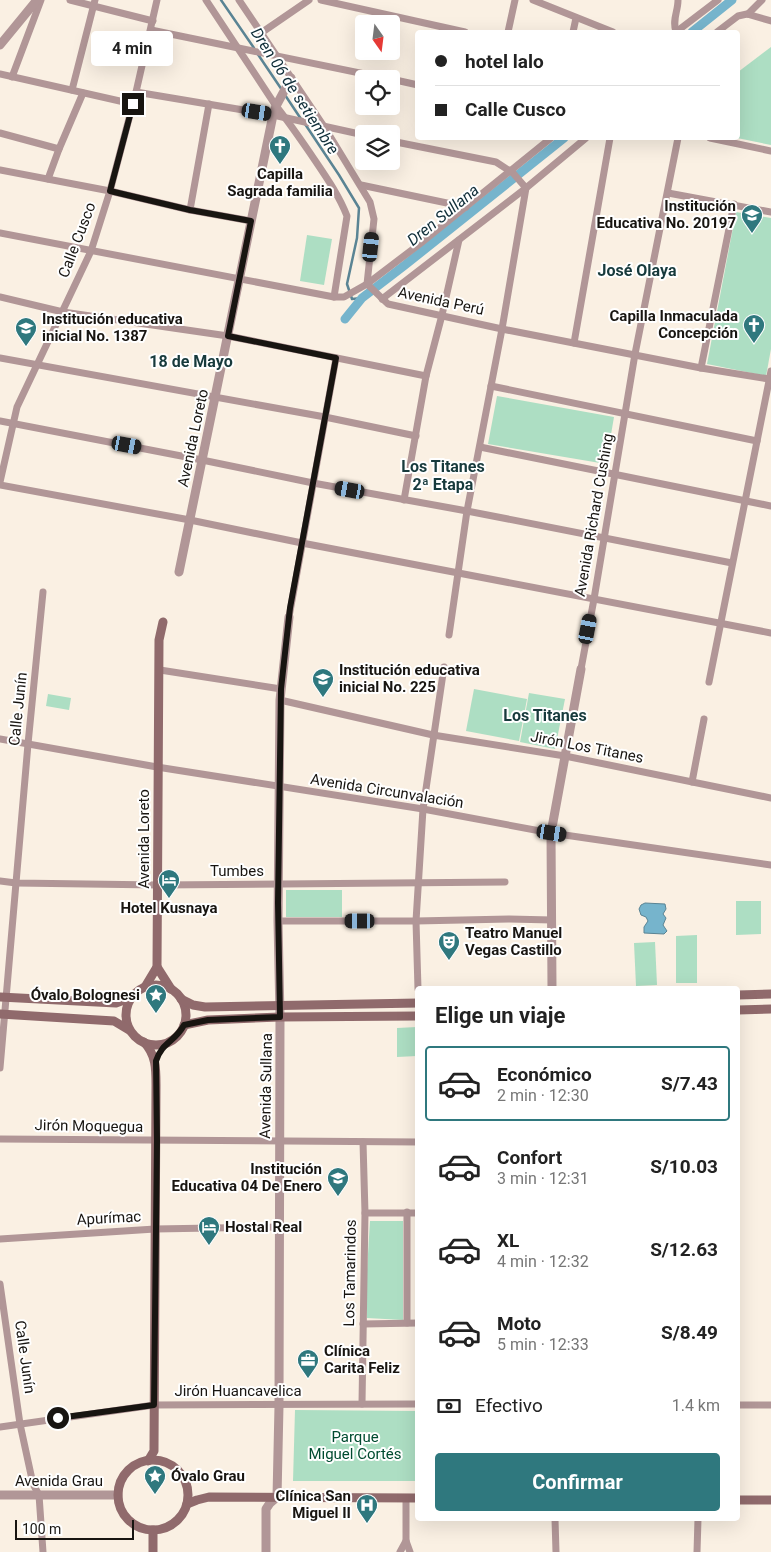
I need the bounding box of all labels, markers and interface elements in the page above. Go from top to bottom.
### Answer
north arrow [355,15,400,60]
map controls [355,15,400,170]
water label: Dren 06 de setiembre [247,24,343,158]
callout: 4 min [92,32,174,66]
text: 4 min [112,39,152,58]
text: hotel lalo [465,50,544,73]
button: locate [355,70,400,115]
route end [122,93,144,115]
text: Calle Cusco [465,98,566,121]
car [241,102,272,122]
button: layers [355,125,400,170]
church icon: Capilla Sagrada familia [268,134,292,165]
place label: Capilla Sagrada familia [227,165,333,200]
water label: Dren Sullana [403,180,483,250]
place label: Institución Educativa No. 20197 [597,197,736,232]
street label: Calle Cusco [54,200,100,280]
school or university icon: Institución Educativa No. 20197 [740,203,764,234]
car [361,231,380,263]
district label: José Olaya [597,261,677,280]
street label: Avenida Perú [396,283,486,319]
place label: Capilla Inmaculada Concepción [610,307,738,342]
place label: Institución educativa inicial No. 1387 [42,310,183,345]
church icon: Capilla Inmaculada Concepción [742,313,766,344]
school or university icon: Institución educativa inicial No. 1387 [14,316,38,347]
district label: 18 de Mayo [149,352,233,371]
street label: Avenida Loreto [174,387,212,489]
street label: Avenida Richard Cushing [571,432,617,598]
car [110,435,143,455]
district label: Los Titanes 2ª Etapa [401,457,485,494]
car [333,480,366,500]
car [577,613,598,645]
place label: Institución educativa inicial No. 225 [339,661,480,696]
school or university icon: Institución educativa inicial No. 225 [311,667,335,698]
street label: Calle Junín [5,671,31,747]
district label: Los Titanes [503,706,587,725]
street label: Jirón Los Titanes [529,727,645,767]
street label: Avenida Circunvalación [309,770,465,812]
street label: Avenida Loreto [135,789,153,889]
car [536,823,567,843]
street label: Tumbes [210,862,264,880]
hotel icon: Hotel Kusnaya [157,868,181,899]
place label: Hotel Kusnaya [120,899,218,917]
car [345,914,375,929]
place label: Teatro Manuel Vegas Castillo [465,924,562,959]
theatre icon: Teatro Manuel Vegas Castillo [437,930,461,961]
place icon: Óvalo Bolognesi [144,983,168,1014]
place label: Óvalo Bolognesi [31,986,140,1004]
text: Elige un viaje [435,1003,565,1028]
street label: Avenida Sullana [256,1033,276,1139]
icon: car [437,1061,482,1106]
text: Económico [497,1063,592,1086]
text: S/7.43 [661,1072,718,1095]
text: 2 min · 12:30 [497,1086,589,1105]
street label: Jirón Moquegua [35,1116,143,1136]
icon: car [437,1144,482,1189]
text: Confort [497,1146,562,1169]
text: S/10.03 [650,1155,718,1178]
place label: Institución Educativa 04 De Enero [172,1160,322,1195]
school or university icon: Institución Educativa 04 De Enero [326,1166,350,1197]
text: 3 min · 12:31 [497,1169,589,1188]
street label: Apurímac [76,1207,142,1229]
hotel icon: Hostal Real [197,1215,221,1246]
place label: Hostal Real [225,1218,302,1236]
street label: Los Tamarindos [340,1219,360,1327]
icon: car [437,1227,482,1272]
text: XL [497,1229,519,1252]
text: S/12.63 [650,1238,718,1261]
text: 4 min · 12:32 [497,1252,589,1271]
icon: car [437,1310,482,1355]
text: Moto [497,1312,541,1335]
street label: Calle Junín [11,1319,39,1395]
text: S/8.49 [661,1321,718,1344]
text: 5 min · 12:33 [497,1335,589,1354]
place label: Clínica Carita Feliz [324,1342,400,1377]
office icon: Clínica Carita Feliz [296,1348,320,1379]
street label: Jirón Huancavelica [174,1382,302,1400]
icon: cash [435,1392,463,1420]
text: Efectivo [475,1394,543,1417]
text: 1.4 km [672,1396,720,1415]
route start [47,1407,69,1429]
park label: Parque Miguel Cortés [308,1428,402,1463]
button: Confirmar [435,1453,720,1511]
place icon: Óvalo Grau [143,1464,167,1495]
place label: Óvalo Grau [171,1467,245,1485]
street label: Avenida Grau [15,1472,103,1490]
place label: Clínica San Miguel II [276,1487,351,1522]
hospital icon: Clínica San Miguel II [355,1493,379,1524]
scale bar [15,1517,134,1540]
text: 100 m [22,1521,61,1537]

